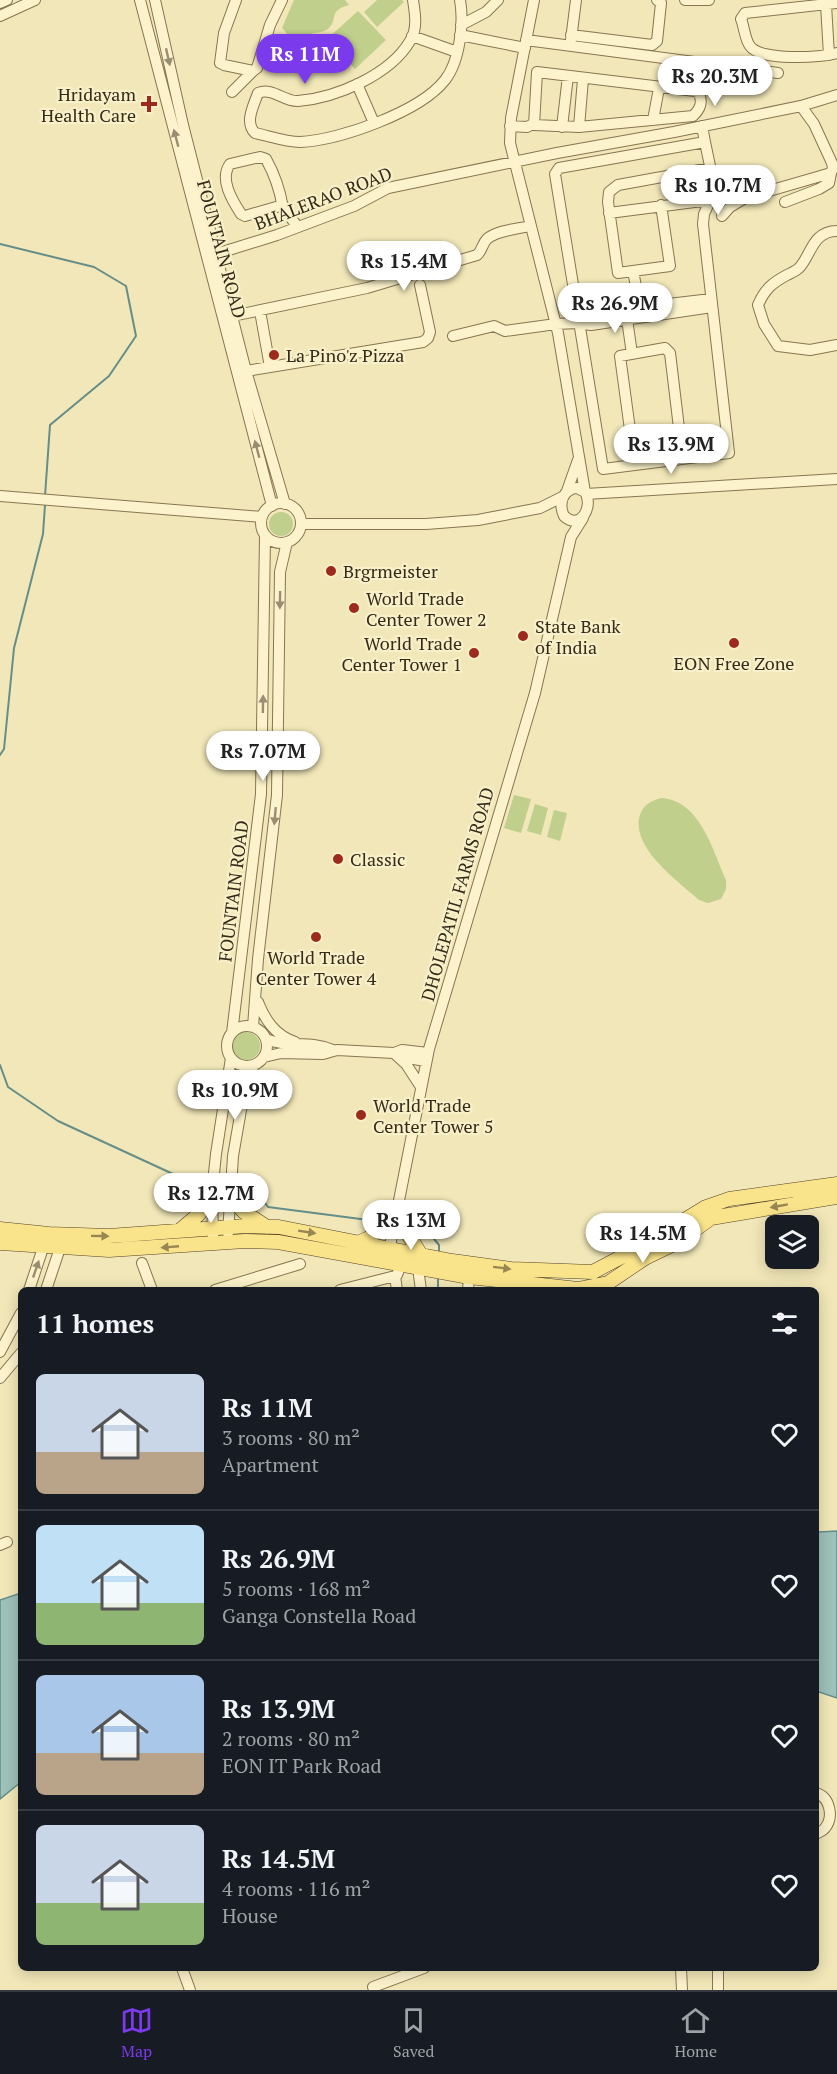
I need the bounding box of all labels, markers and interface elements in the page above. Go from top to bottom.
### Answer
pin: Rs 11M [256,34,354,85]
text: Rs 11M [270,40,340,67]
one-way arrow [163,48,173,66]
pin: Rs 20.3M [653,56,777,107]
text: Rs 20.3M [672,62,758,89]
place label: Hridayam Health Care [41,82,136,127]
marker: Hridayam Health Care [140,95,158,113]
one-way arrow [171,129,181,148]
street label: BHALERAO ROAD [251,161,395,235]
pin: Rs 10.7M [656,165,780,216]
text: Rs 10.7M [675,171,761,198]
street label: FOUNTAIN ROAD [192,177,252,321]
pin: Rs 15.4M [342,241,466,292]
text: Rs 15.4M [361,247,447,274]
pin: Rs 26.9M [553,283,677,334]
text: Rs 26.9M [572,289,658,316]
place label: La Pino'z Pizza [286,343,404,367]
marker: La Pino'z Pizza [267,348,281,362]
pin: Rs 13.9M [609,424,733,475]
text: Rs 13.9M [628,430,714,457]
one-way arrow [252,440,262,458]
place label: Brgrmeister [343,559,438,583]
marker: Brgrmeister [324,564,338,578]
place label: World Trade Center Tower 2 [366,586,487,631]
one-way arrow [275,591,285,610]
marker: World Trade Center Tower 2 [347,601,361,615]
place label: State Bank of India [535,614,621,659]
marker: State Bank of India [516,629,530,643]
place label: World Trade Center Tower 1 [342,631,462,676]
marker: EON Free Zone [727,636,741,650]
marker: World Trade Center Tower 1 [467,646,481,660]
place label: EON Free Zone [674,651,794,675]
one-way arrow [258,694,267,713]
pin: Rs 7.07M [201,731,325,782]
text: Rs 7.07M [220,737,306,764]
street label: DHOLEPATIL FARMS ROAD [415,784,499,1004]
one-way arrow [270,806,280,825]
street label: FOUNTAIN ROAD [212,819,254,963]
place label: Classic [350,847,406,871]
marker: Classic [331,852,345,866]
marker: World Trade Center Tower 4 [309,930,323,944]
place label: World Trade Center Tower 4 [256,945,377,990]
pin: Rs 10.9M [173,1070,297,1121]
text: Rs 10.9M [192,1076,278,1103]
place label: World Trade Center Tower 5 [373,1093,494,1138]
marker: World Trade Center Tower 5 [354,1108,368,1122]
pin: Rs 12.7M [149,1173,273,1224]
text: Rs 12.7M [168,1179,254,1206]
pin: Rs 13M [362,1200,460,1251]
one-way arrow [770,1202,789,1211]
text: Rs 13M [376,1206,446,1233]
pin: Rs 14.5M [581,1213,705,1264]
map controls [765,1215,819,1269]
button: layers [765,1215,819,1269]
text: Rs 14.5M [600,1219,686,1246]
one-way arrow [298,1228,317,1237]
one-way arrow [91,1231,110,1240]
one-way arrow [160,1242,179,1252]
one-way arrow [31,1260,41,1278]
one-way arrow [492,1263,511,1272]
text: 11 homes [36,1306,154,1340]
icon: filters [768,1307,801,1340]
text: Rs 11M [222,1390,312,1424]
icon: home [84,1398,156,1470]
icon: heart [768,1418,801,1451]
text: 3 rooms · 80 m² [222,1424,360,1451]
text: Apartment [222,1451,319,1478]
text: Rs 26.9M [222,1541,335,1575]
icon: home [84,1549,156,1621]
icon: heart [768,1569,801,1602]
text: 5 rooms · 168 m² [222,1575,370,1602]
text: Ganga Constella Road [222,1602,416,1629]
text: Rs 13.9M [222,1691,335,1725]
icon: home [84,1699,156,1771]
icon: heart [768,1719,801,1752]
text: 2 rooms · 80 m² [222,1725,360,1752]
text: EON IT Park Road [222,1752,382,1779]
text: Rs 14.5M [222,1841,335,1875]
icon: home [84,1849,156,1921]
icon: heart [768,1869,801,1902]
text: 4 rooms · 116 m² [222,1875,370,1902]
text: House [222,1902,278,1929]
tab: Map [120,2004,153,2062]
tab: Saved [393,2004,435,2062]
tab: Home [675,2004,717,2062]

